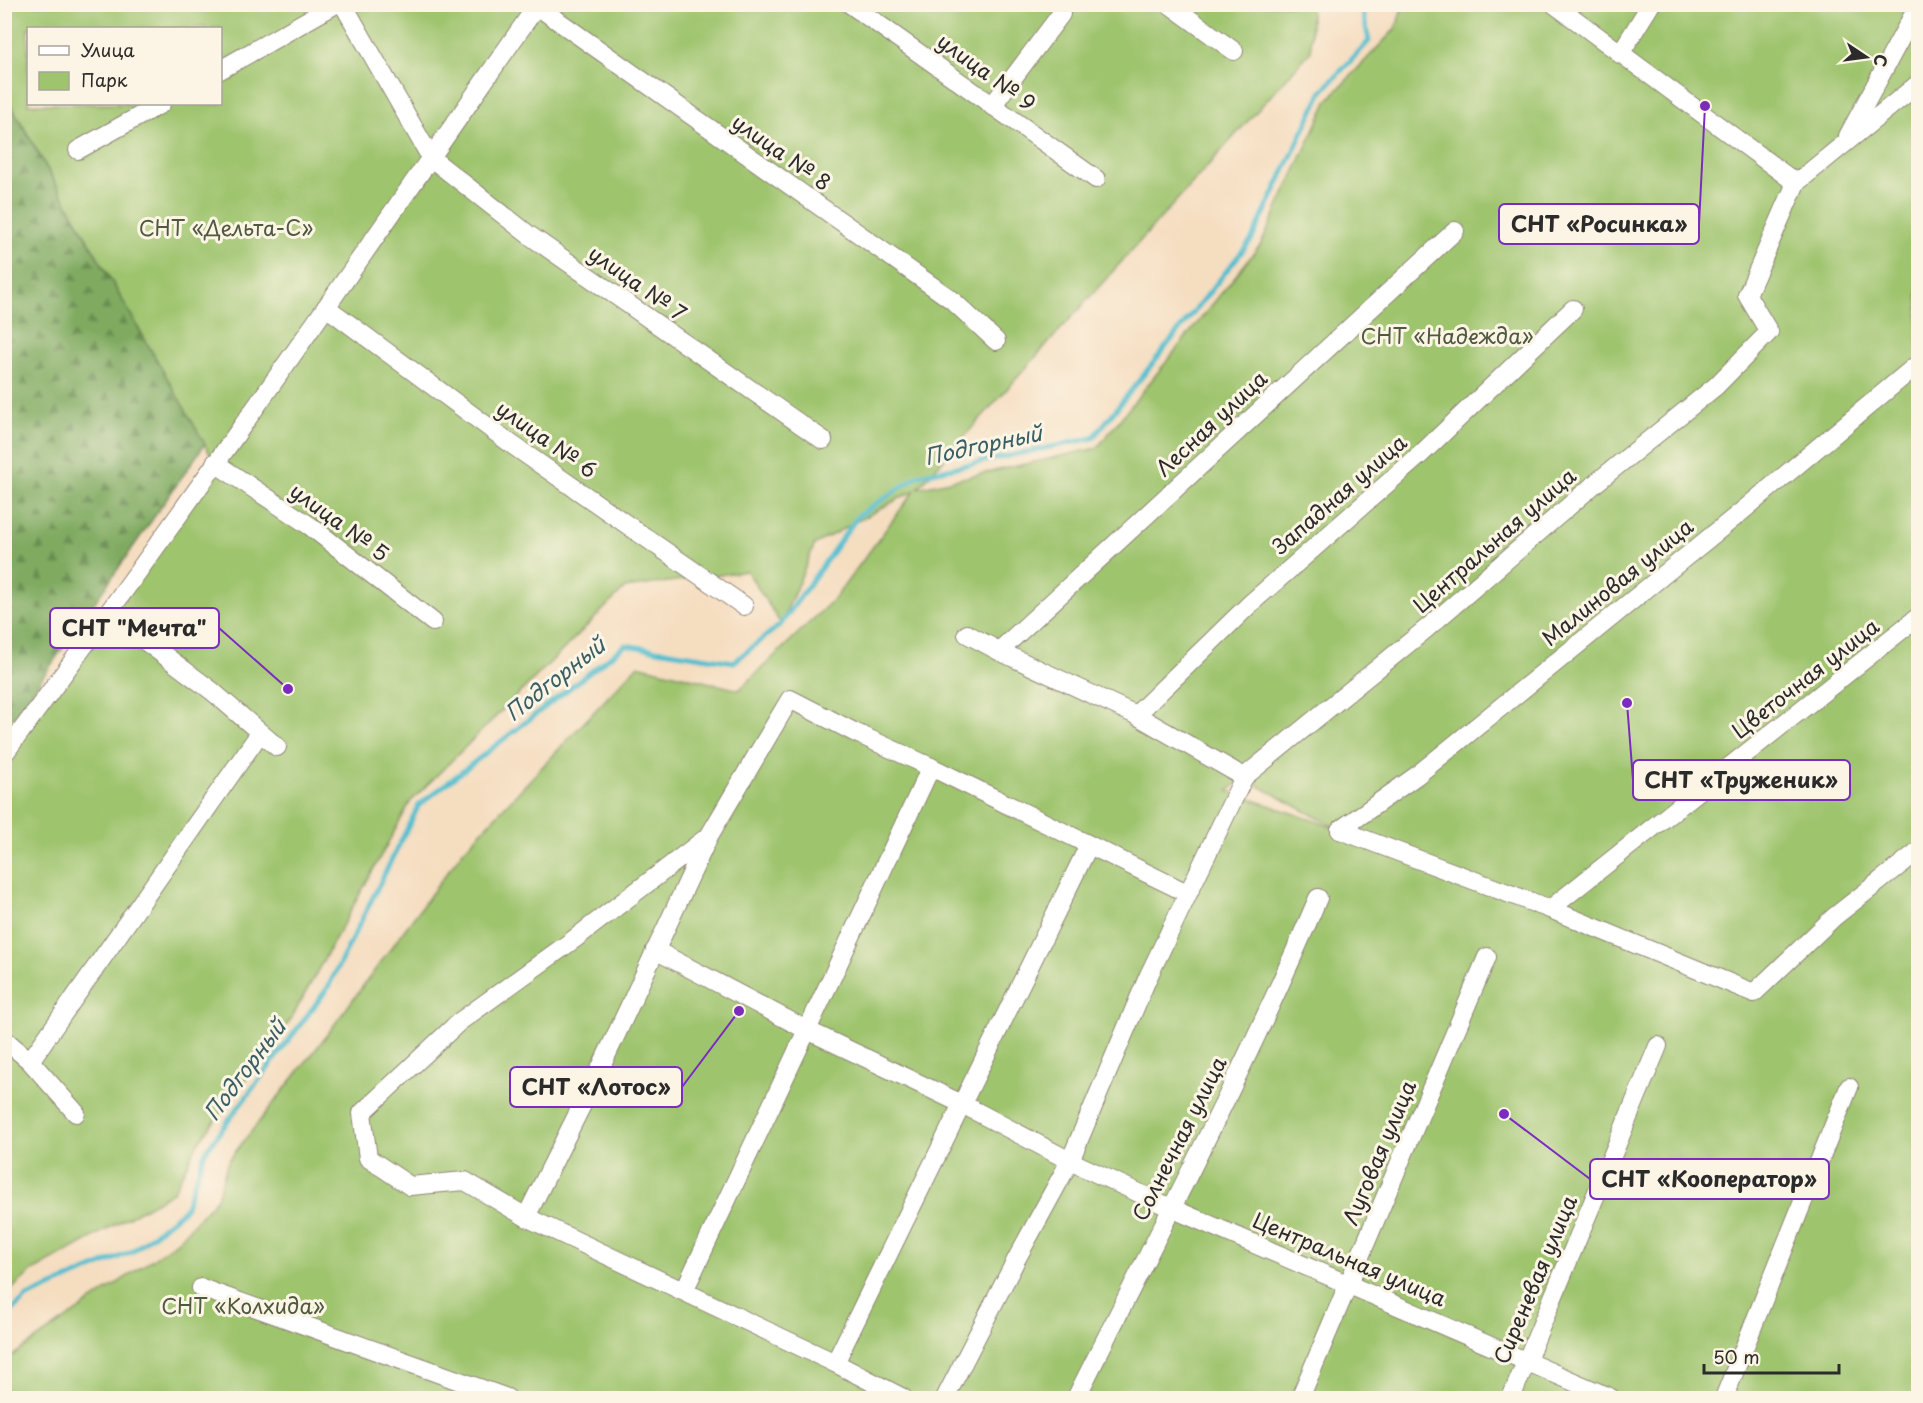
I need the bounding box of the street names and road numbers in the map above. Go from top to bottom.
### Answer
street label: улица № 9 [931,25,1043,118]
street label: улица № 8 [726,105,838,197]
street label: улица № 7 [582,237,694,328]
street label: Лесная улица [1148,362,1274,483]
street label: улица № 6 [490,392,604,485]
street label: Западная улица [1264,425,1414,561]
street label: Центральная улица [1405,459,1583,620]
street label: улица № 5 [284,474,396,568]
street label: Малиновая улица [1534,510,1700,653]
street label: Цветочная улица [1724,609,1886,745]
street label: Солнечная улица [1123,1050,1234,1226]
street label: Луговая улица [1333,1074,1423,1230]
street label: Сиреневая улица [1484,1189,1584,1369]
street label: Центральная улица [1248,1203,1452,1314]

